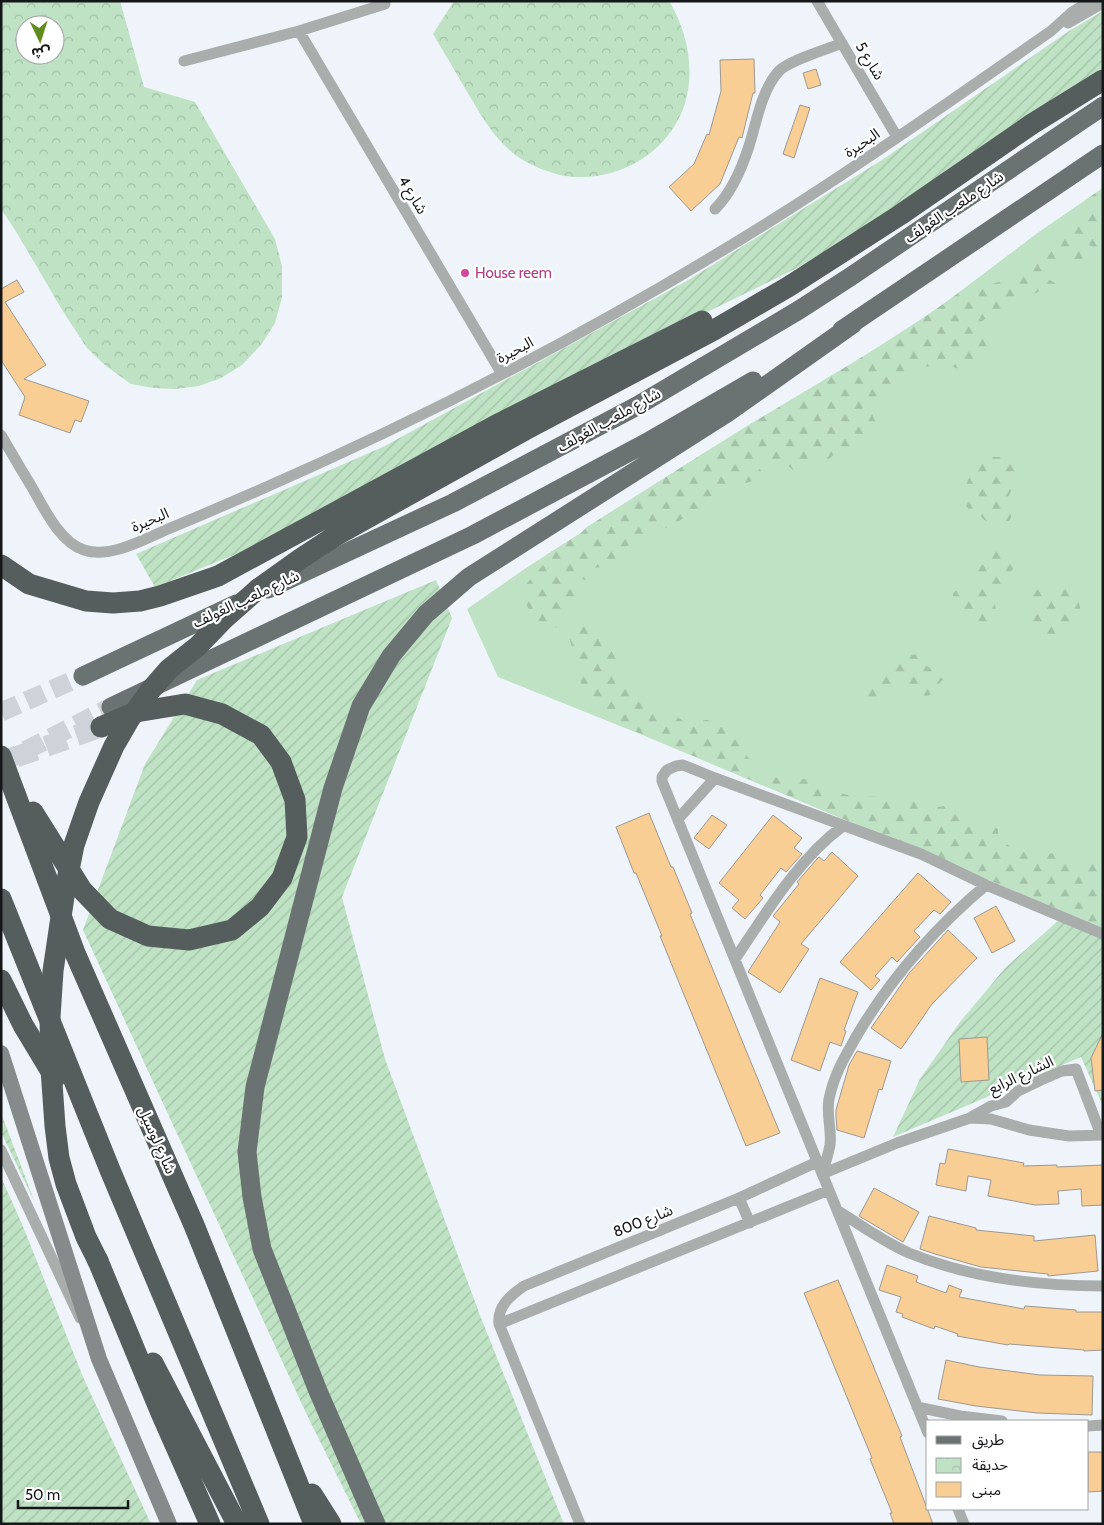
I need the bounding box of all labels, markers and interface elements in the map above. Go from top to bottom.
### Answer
north arrow [15,15,65,65]
street label: شارع 5 [849,39,888,85]
text: ش [31,43,51,63]
street label: البحيرة [841,125,883,161]
street label: شارع ملعب الغولف [901,167,1009,249]
street label: شارع 4 [392,173,431,219]
place label: House reem [475,264,552,282]
marker: House reem [459,267,471,279]
street label: البحيرة [493,333,537,367]
street label: شارع ملعب الغولف [554,384,665,458]
street label: البحيرة [128,504,172,536]
street label: شارع ملعب الغولف [190,566,304,634]
street label: الشارع الرابع [986,1052,1058,1101]
street label: شارع لوسيل [131,1103,180,1178]
street label: شارع 800 [611,1201,677,1244]
legend [926,1420,1089,1510]
text: طريق [972,1431,1004,1450]
text: حديقة [972,1456,1008,1474]
scale bar [18,1478,128,1510]
text: مبنى [972,1481,1001,1499]
text: 50 m [25,1486,60,1504]

